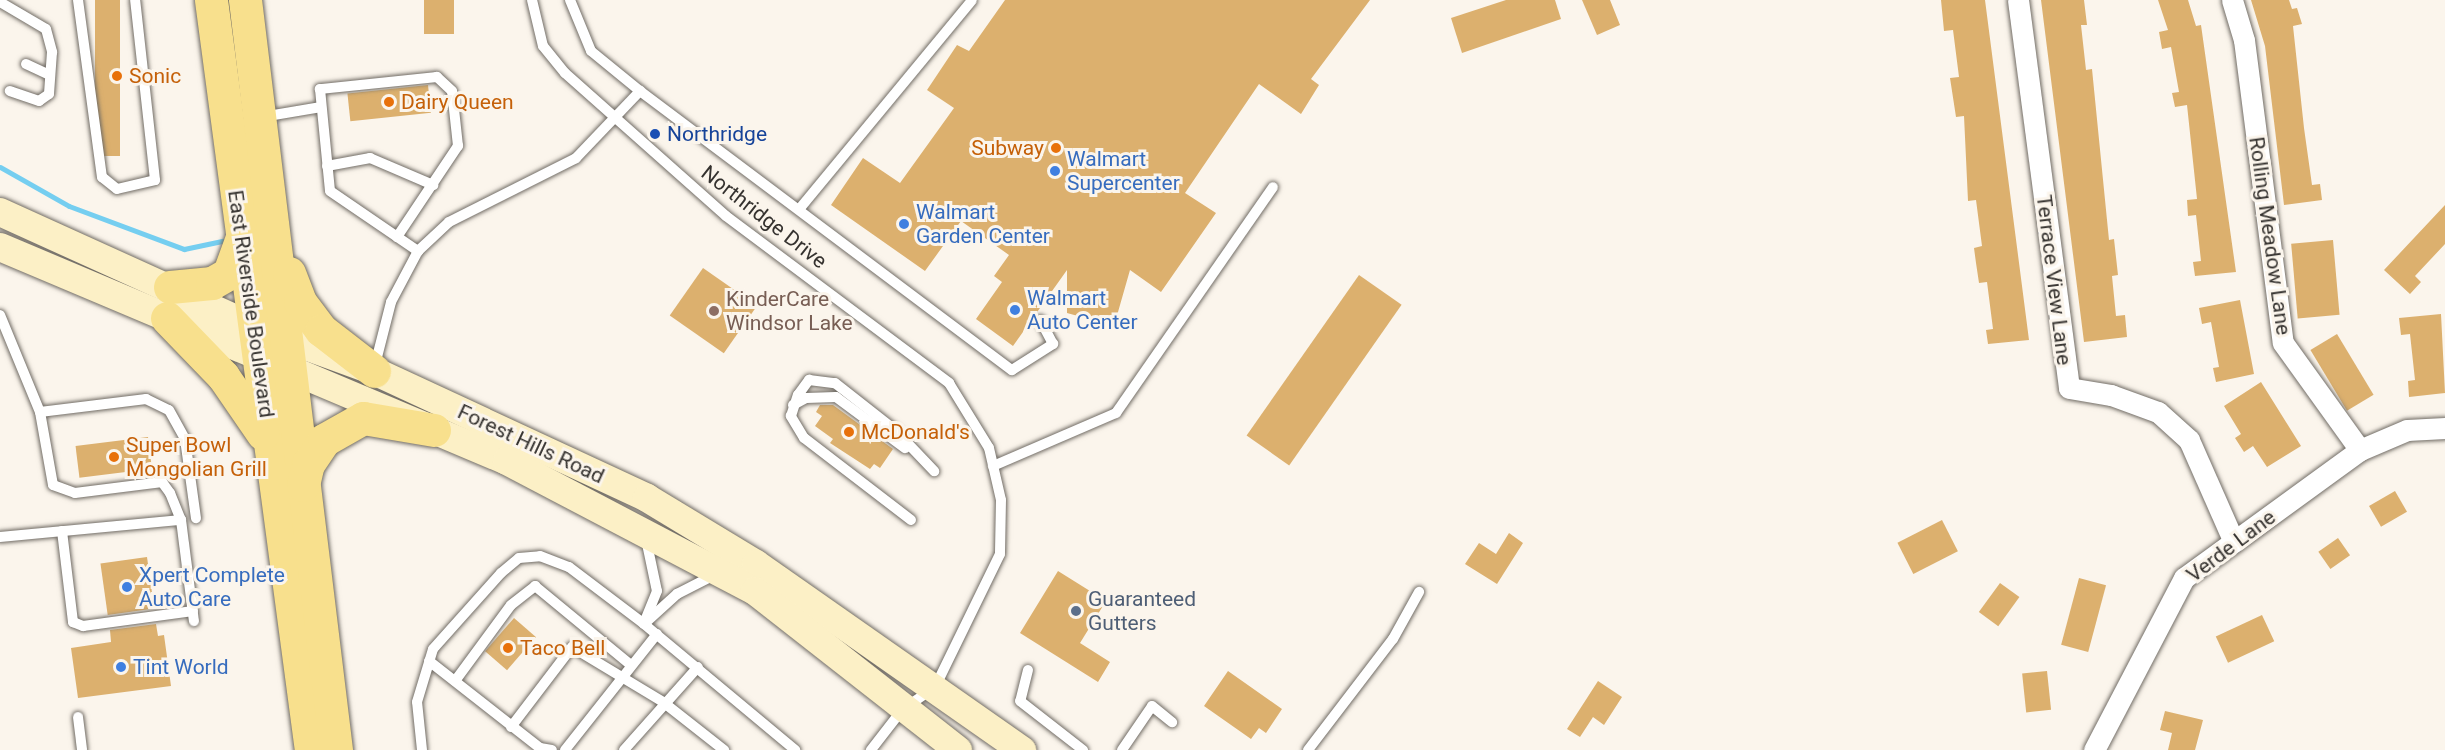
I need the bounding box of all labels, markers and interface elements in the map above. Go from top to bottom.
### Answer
place label: Sonic [129,63,181,89]
marker: Sonic [110,69,124,83]
place label: Dairy Queen [401,89,514,115]
marker: Dairy Queen [382,95,396,109]
place label: Northridge [667,121,767,147]
marker: Northridge [648,127,662,141]
place label: Subway [971,135,1044,161]
street label: Rolling Meadow Lane [2244,135,2296,337]
marker: Subway [1049,141,1063,155]
place label: Walmart Supercenter [1067,146,1180,196]
street label: Northridge Drive [696,160,832,274]
marker: Walmart Supercenter [1048,164,1062,178]
street label: East Riverside Boulevard [223,189,279,419]
street label: Terrace View Lane [2031,193,2077,367]
place label: Walmart Garden Center [916,199,1050,249]
marker: Walmart Garden Center [897,217,911,231]
place label: Walmart Auto Center [1027,285,1138,335]
place label: KinderCare Windsor Lake [726,286,853,336]
marker: Walmart Auto Center [1008,303,1022,317]
marker: KinderCare Windsor Lake [707,304,721,318]
street label: Forest Hills Road [454,399,608,489]
place label: McDonald's [861,419,970,445]
marker: McDonald's [842,425,856,439]
place label: Super Bowl Mongolian Grill [126,432,267,482]
marker: Super Bowl Mongolian Grill [107,450,121,464]
street label: Verde Lane [2182,504,2280,588]
place label: Xpert Complete Auto Care [139,562,285,612]
marker: Xpert Complete Auto Care [120,580,134,594]
place label: Guaranteed Gutters [1088,586,1196,636]
marker: Guaranteed Gutters [1069,604,1083,618]
place label: Taco Bell [520,635,605,661]
marker: Taco Bell [501,641,515,655]
place label: Tint World [133,654,229,680]
marker: Tint World [114,660,128,674]

